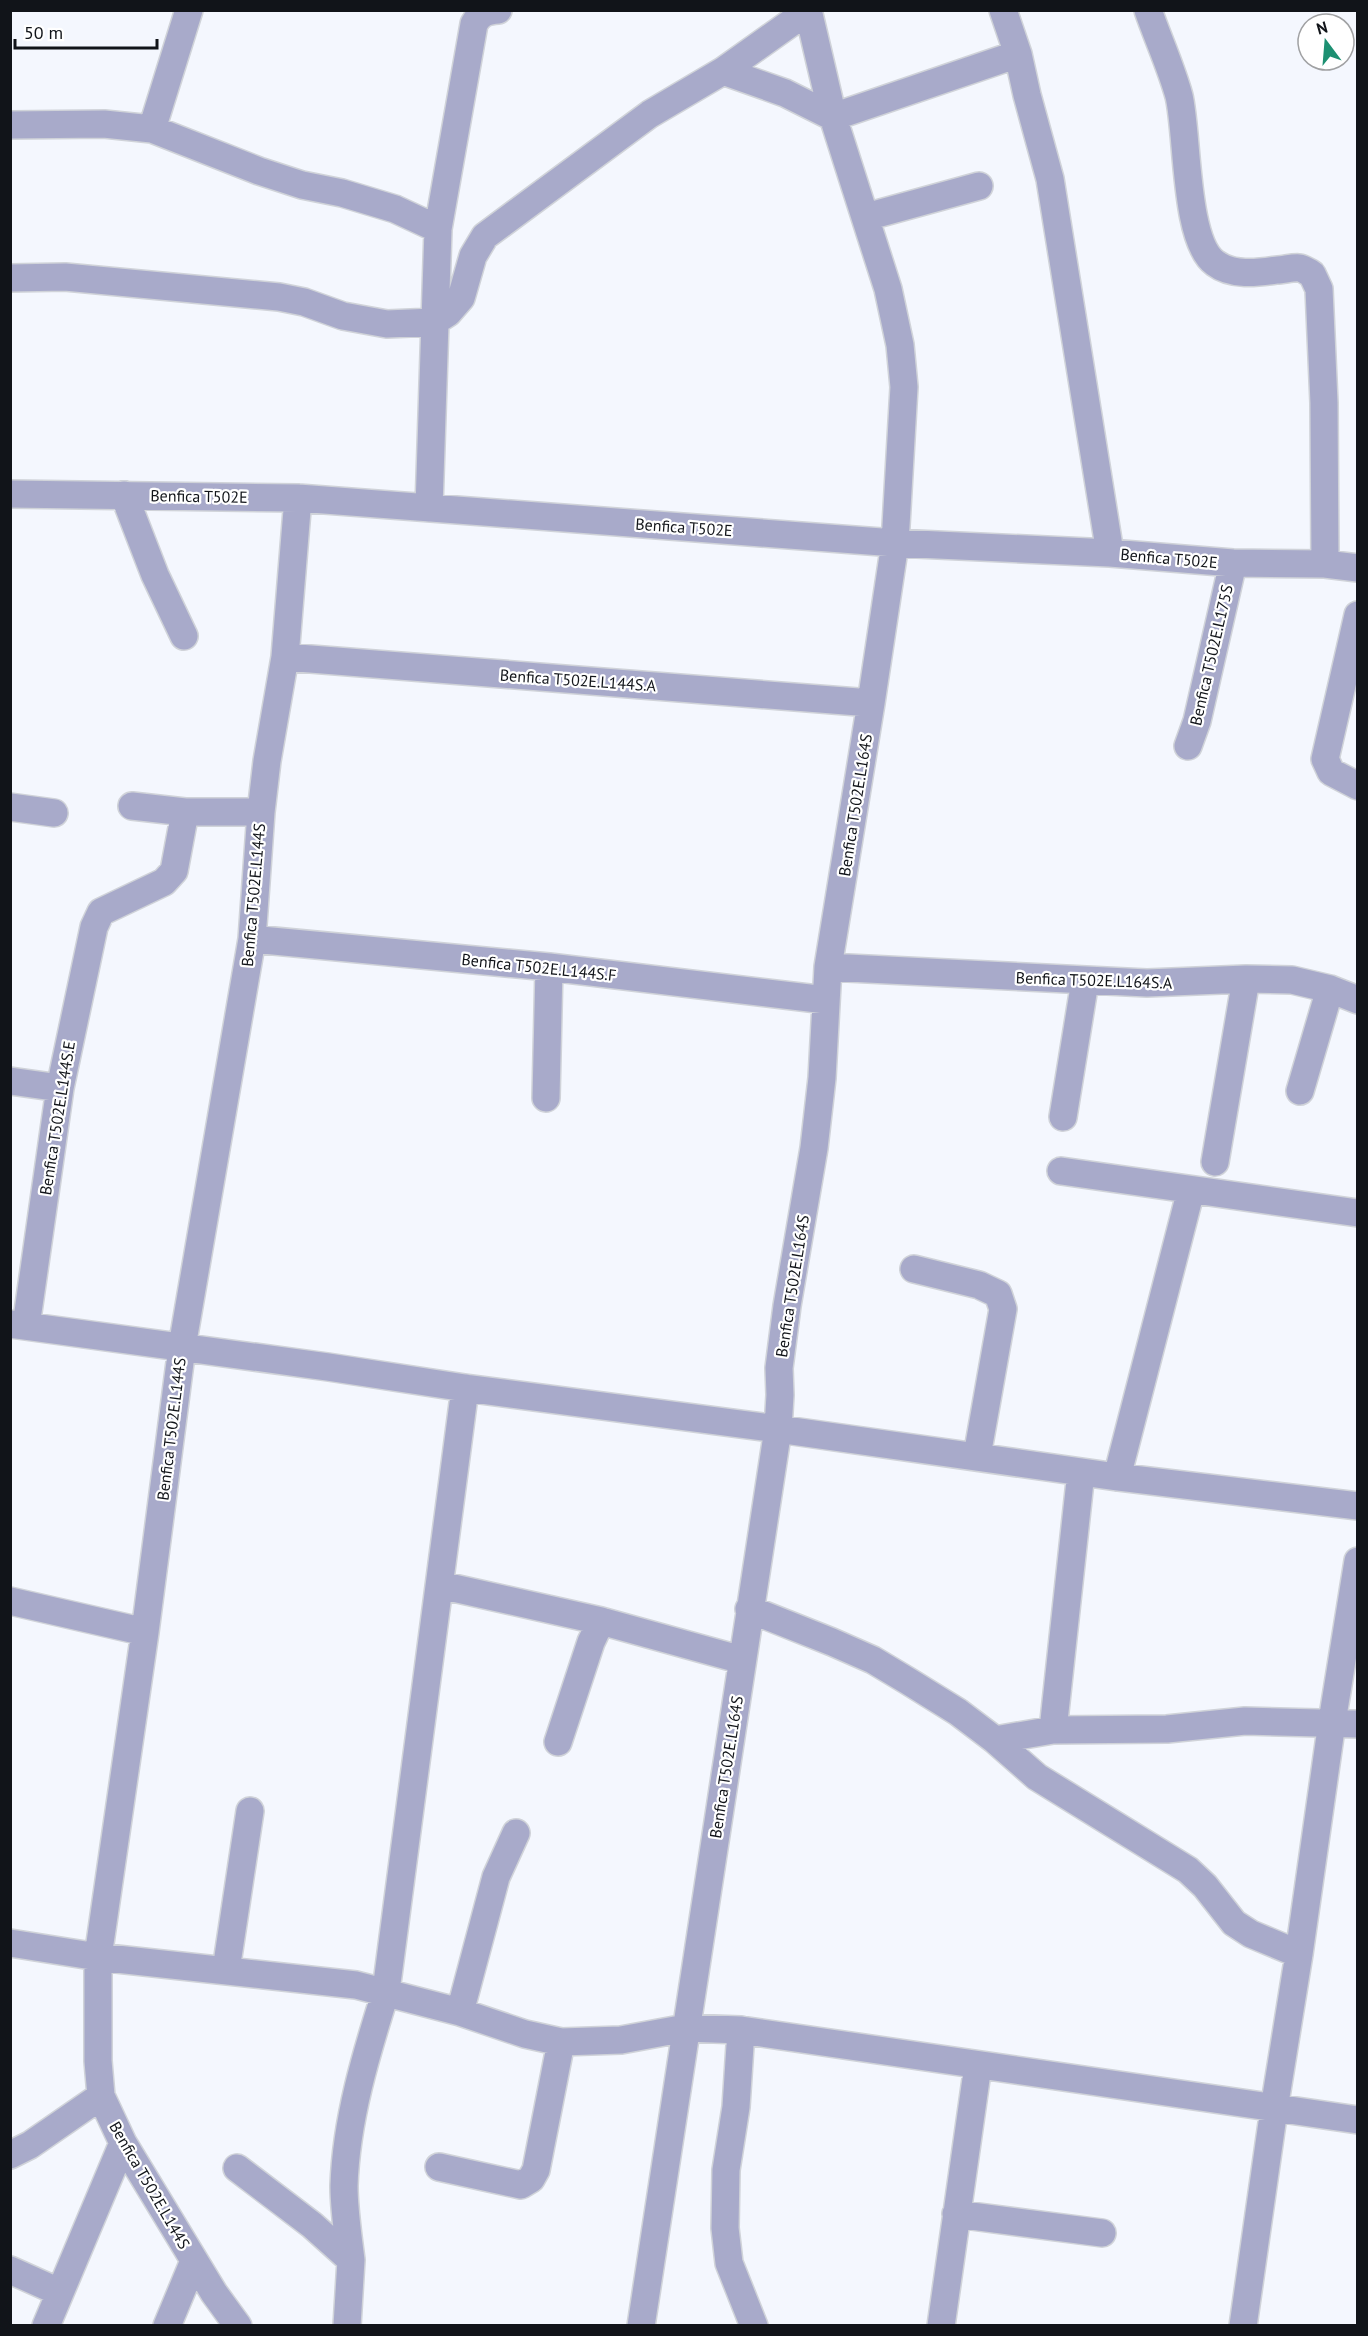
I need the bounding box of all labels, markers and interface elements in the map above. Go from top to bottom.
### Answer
scale bar [15,12,158,50]
north arrow [1296,12,1356,72]
text: N [1314,17,1330,39]
text: 50 m [24,21,63,44]
street label: Benfica T502E [150,485,248,507]
street label: Benfica T502E [635,514,733,540]
street label: Benfica T502E [1120,544,1218,572]
street label: Benfica T502E.L175S [1185,583,1237,727]
street label: Benfica T502E.L144S.A [499,665,657,695]
street label: Benfica T502E.L164S [834,732,876,878]
street label: Benfica T502E.L144S [237,823,269,967]
street label: Benfica T502E.L144S.F [461,949,617,985]
street label: Benfica T502E.L164S.A [1015,967,1173,993]
street label: Benfica T502E.L144S.E [35,1040,79,1196]
street label: Benfica T502E.L164S [771,1213,813,1359]
street label: Benfica T502E.L144S [152,1356,190,1502]
street label: Benfica T502E.L164S [705,1694,747,1840]
street label: Benfica T502E.L144S [105,2118,195,2252]

